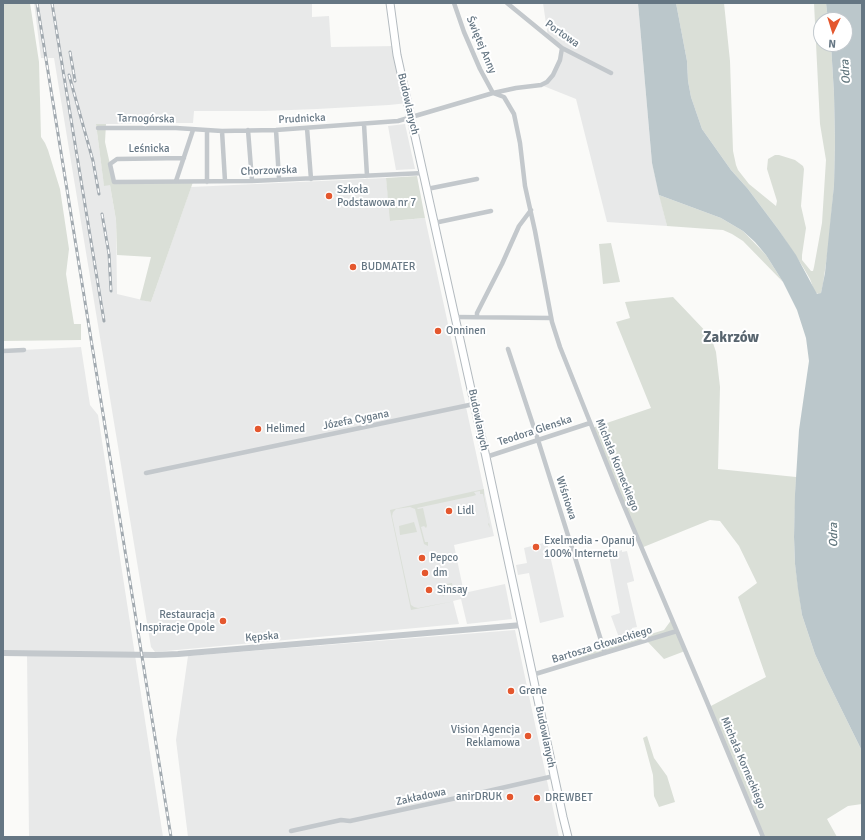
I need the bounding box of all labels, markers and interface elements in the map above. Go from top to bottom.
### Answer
north arrow [813,12,853,52]
street label: Świętej Anny [463,14,499,76]
street label: Portowa [542,17,582,51]
text: N [828,37,836,50]
water label: Odra [838,59,854,85]
street label: Budowlanych [394,72,422,136]
street label: Prudnicka [278,111,326,127]
street label: Tarnogórska [117,112,175,126]
street label: Leśnicka [128,142,170,156]
street label: Chorzowska [240,163,298,179]
place label: Szkoła Podstawowa nr 7 [337,183,416,209]
marker: Szkoła Podstawowa nr 7 [324,191,334,201]
place label: BUDMATER [361,260,415,274]
marker: BUDMATER [348,262,358,272]
place label: Onninen [446,324,486,338]
marker: Onninen [433,326,443,336]
district label: Zakrzów [703,329,759,347]
street label: Budowlanych [465,388,491,452]
street label: Józefa Cygana [322,407,390,433]
street label: Teodora Glenska [496,413,574,449]
street label: Michała Korneckiego [592,417,642,513]
place label: Helimed [266,422,305,436]
marker: Helimed [253,424,263,434]
street label: Wiśniowa [553,474,579,522]
place label: Lidl [457,504,475,518]
marker: Lidl [444,506,454,516]
water label: Odra [827,523,841,547]
place label: Exelmedia - Opanuj 100% Internetu [544,534,635,560]
marker: Exelmedia - Opanuj 100% Internetu [531,542,541,552]
place label: Pepco [430,551,458,565]
marker: Pepco [417,553,427,563]
place label: dm [433,566,448,580]
marker: dm [420,568,430,578]
place label: Sinsay [437,583,467,597]
marker: Sinsay [424,585,434,595]
place label: Restauracja Inspiracje Opole [139,608,215,634]
marker: Restauracja Inspiracje Opole [218,616,228,626]
street label: Bartosza Głowackiego [550,623,654,667]
street label: Kępska [245,629,279,645]
place label: Grene [519,684,547,698]
marker: Grene [506,686,516,696]
street label: Budowlanych [532,705,558,769]
street label: Michała Korneckiego [718,715,768,811]
place label: Vision Agencja Reklamowa [451,723,520,749]
marker: Vision Agencja Reklamowa [523,731,533,741]
street label: Zakładowa [395,785,447,809]
place label: anirDRUK [456,790,502,804]
place label: DREWBET [545,791,593,805]
marker: anirDRUK [505,792,515,802]
marker: DREWBET [532,793,542,803]

